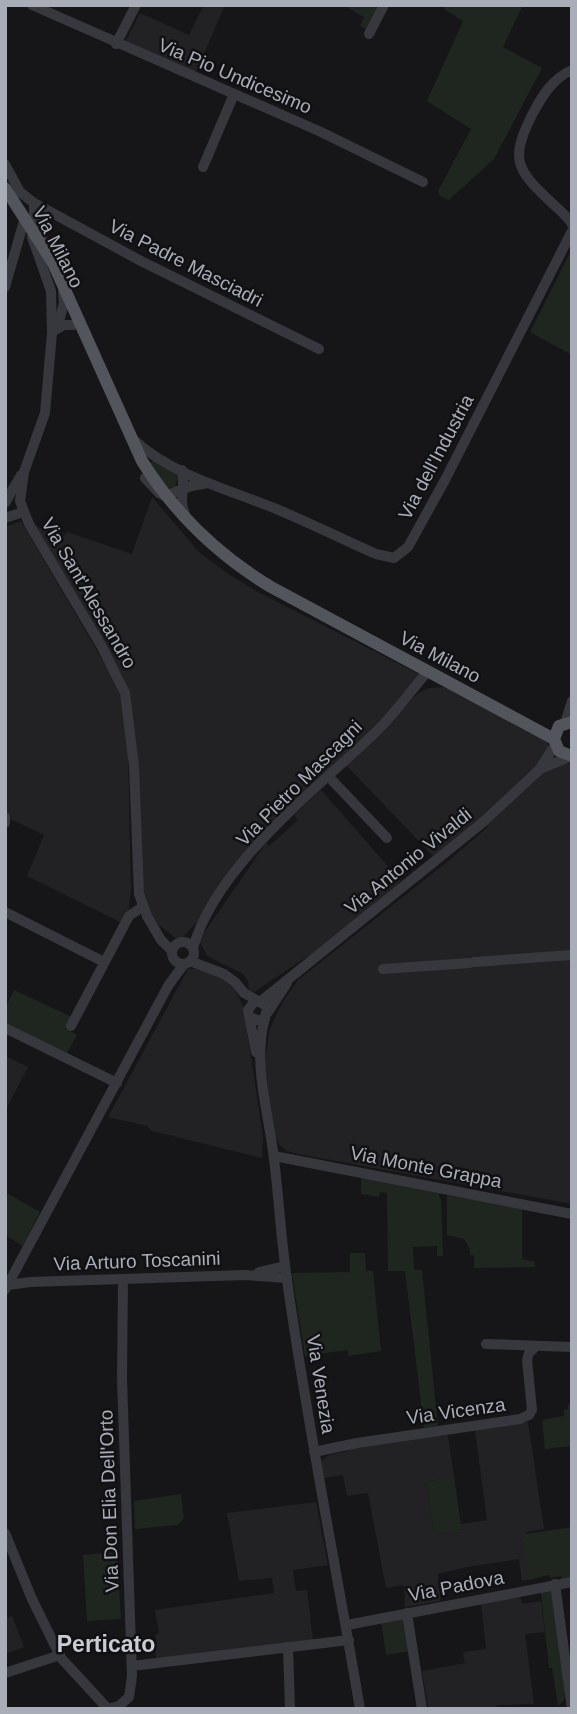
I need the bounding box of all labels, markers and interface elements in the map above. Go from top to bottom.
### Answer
street label: Via Pio Undicesimo [155,34,315,118]
street label: Via Milano [29,203,87,291]
street label: Via Padre Masciadri [106,215,266,311]
street label: Via dell'Industria [394,391,478,523]
street label: Via Sant'Alessandro [37,514,141,672]
street label: Via Milano [396,627,484,687]
street label: Via Pietro Mascagni [232,716,366,850]
street label: Via Antonio Vivaldi [341,804,475,918]
street label: Via Monte Grappa [348,1142,504,1192]
street label: Via Arturo Toscanini [53,1248,221,1274]
street label: Via Venezia [303,1333,339,1435]
street label: Via Vicenza [405,1394,507,1428]
street label: Via Don Elia Dell'Orto [95,1409,123,1593]
street label: Via Padova [406,1566,506,1606]
district label: Perticato [57,1631,155,1657]

